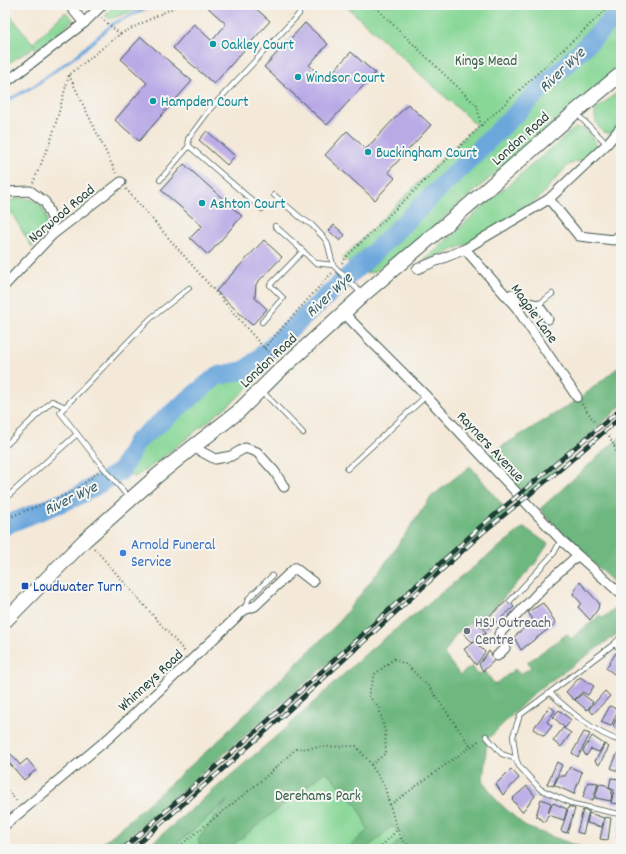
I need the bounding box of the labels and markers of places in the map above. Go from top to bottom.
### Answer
place label: Oakley Court [221,35,295,57]
marker: Oakley Court [208,39,218,49]
place label: Windsor Court [306,68,385,90]
marker: Windsor Court [293,72,303,82]
place label: Hampden Court [161,92,249,114]
marker: Hampden Court [148,96,158,106]
place label: Buckingham Court [376,143,478,165]
marker: Buckingham Court [363,147,373,157]
place label: Ashton Court [210,194,286,216]
marker: Ashton Court [197,198,207,208]
place label: Arnold Funeral Service [131,535,216,574]
marker: Arnold Funeral Service [118,548,128,558]
place label: Loudwater Turn [33,577,122,599]
marker: Loudwater Turn [20,581,30,591]
place label: HSJ Outreach Centre [475,613,551,652]
marker: HSJ Outreach Centre [462,626,472,636]

